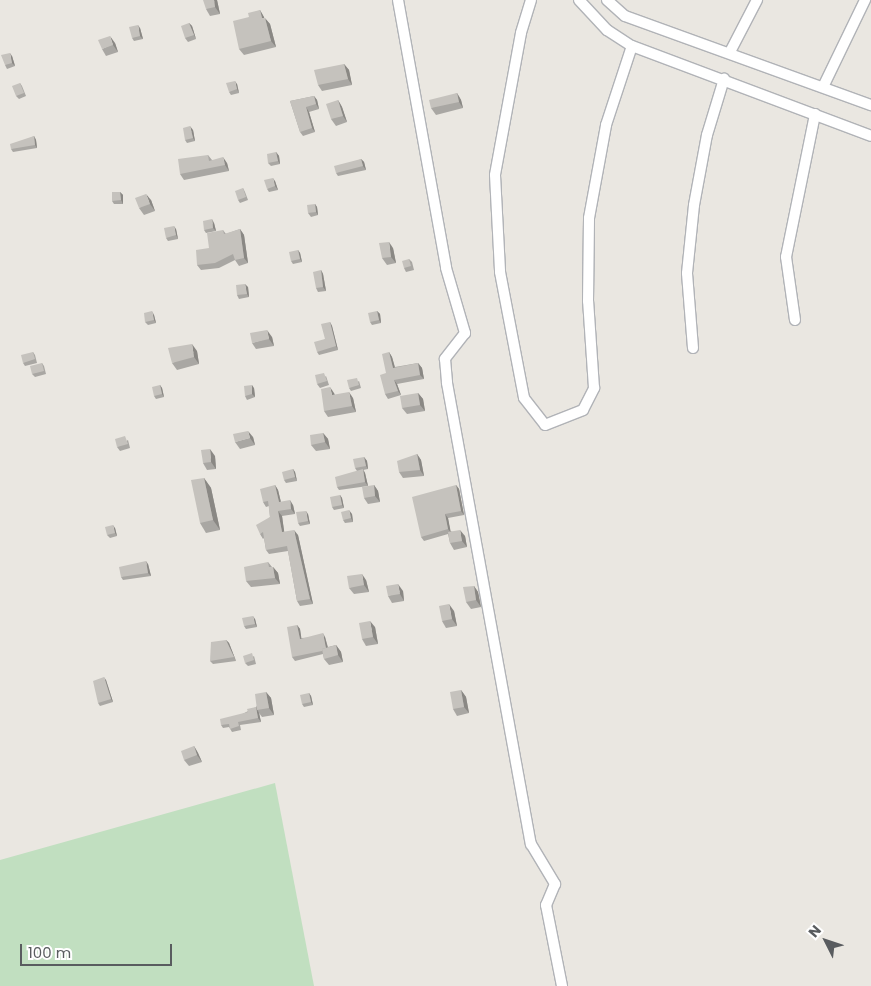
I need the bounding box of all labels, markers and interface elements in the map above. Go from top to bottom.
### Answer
north arrow [801,916,851,966]
text: N [804,921,826,942]
scale bar [22,934,175,966]
text: 100 m [28,942,71,963]

